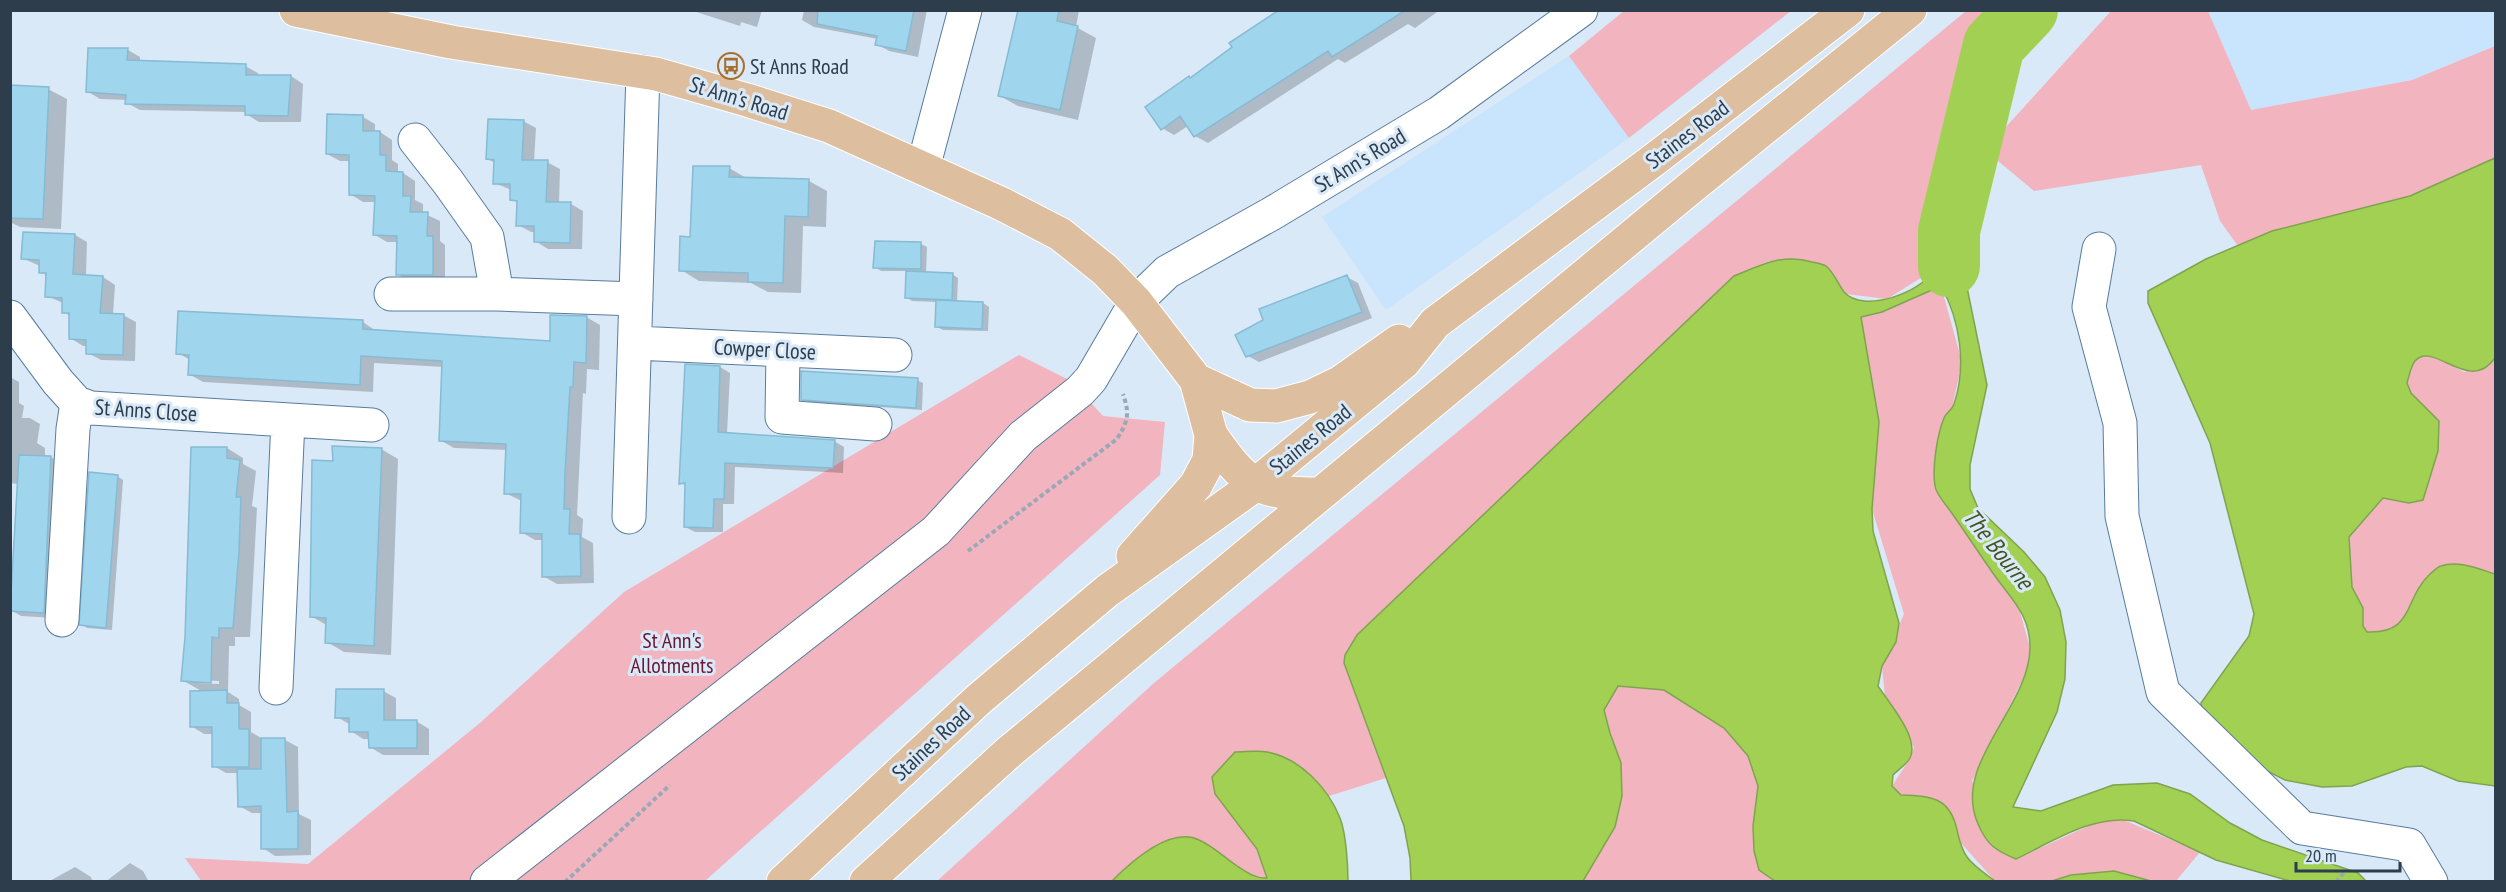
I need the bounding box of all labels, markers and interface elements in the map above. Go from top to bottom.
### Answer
bus stop icon: St Anns Road [716,51,746,81]
place label: St Anns Road [750,52,849,80]
street label: St Ann's Road [686,70,792,126]
street label: Staines Road [1640,94,1734,174]
street label: St Ann's Road [1309,122,1411,198]
street label: Cowper Close [713,332,817,366]
street label: St Anns Close [94,392,198,428]
street label: Staines Road [1263,397,1357,481]
water label: The Bourne [1956,502,2042,597]
park label: St Ann's Allotments [631,626,713,679]
street label: Staines Road [886,700,976,786]
scale bar [2296,835,2400,873]
text: 20 m [2305,844,2337,867]

